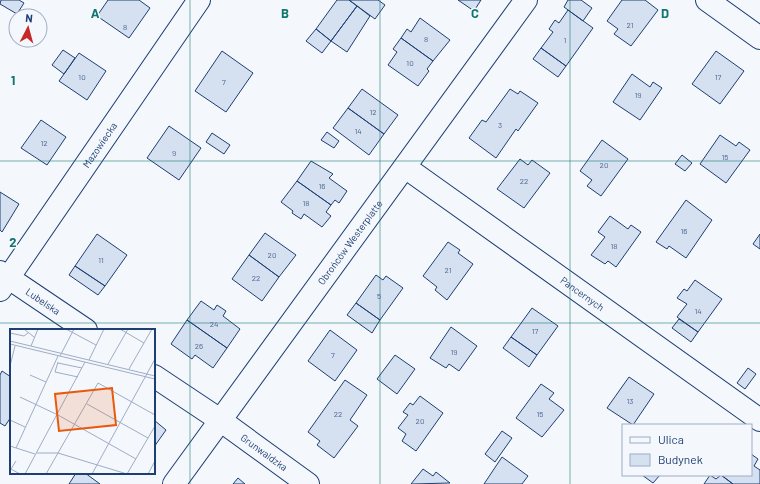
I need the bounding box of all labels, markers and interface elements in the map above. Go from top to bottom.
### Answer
text: A [91,5,100,21]
text: B [281,5,289,21]
text: C [471,5,479,21]
text: D [661,5,669,21]
north arrow [8,8,48,48]
text: N [25,11,33,24]
house number: 21 [627,20,634,30]
house number: 8 [123,22,127,32]
house number: 8 [424,34,428,44]
house number: 1 [564,35,567,45]
house number: 10 [406,58,414,68]
text: 1 [11,72,15,88]
house number: 10 [78,72,86,82]
house number: 17 [715,72,722,82]
house number: 7 [222,77,226,87]
house number: 19 [635,90,641,100]
house number: 12 [369,107,377,117]
street label: Mazowiecka [80,120,119,170]
house number: 3 [498,120,502,130]
house number: 14 [354,126,362,136]
house number: 12 [40,138,48,148]
house number: 9 [172,148,176,158]
house number: 15 [722,152,728,162]
house number: 20 [600,160,608,170]
house number: 22 [520,176,528,186]
house number: 16 [319,181,325,191]
street label: Obrońców Westerplatte [315,197,385,287]
house number: 18 [303,198,309,208]
house number: 16 [681,226,687,236]
text: 2 [9,234,17,250]
house number: 18 [611,241,617,251]
house number: 20 [268,250,276,260]
house number: 11 [98,255,104,265]
house number: 21 [445,265,452,275]
house number: 22 [252,273,260,283]
street label: Pancernych [558,274,607,313]
street label: Lubelska [24,285,63,317]
house number: 5 [377,291,381,301]
house number: 14 [694,306,702,316]
house number: 24 [210,319,218,329]
house number: 17 [532,326,539,336]
inset map [10,329,155,474]
house number: 26 [195,341,203,351]
house number: 19 [451,347,457,357]
house number: 7 [331,350,335,360]
house number: 13 [627,396,633,406]
house number: 22 [334,409,342,419]
house number: 15 [537,409,543,419]
house number: 20 [416,416,424,426]
legend [622,424,752,476]
street label: Grunwaldzka [238,431,290,473]
text: Ulica [658,432,684,446]
text: Budynek [658,452,703,466]

